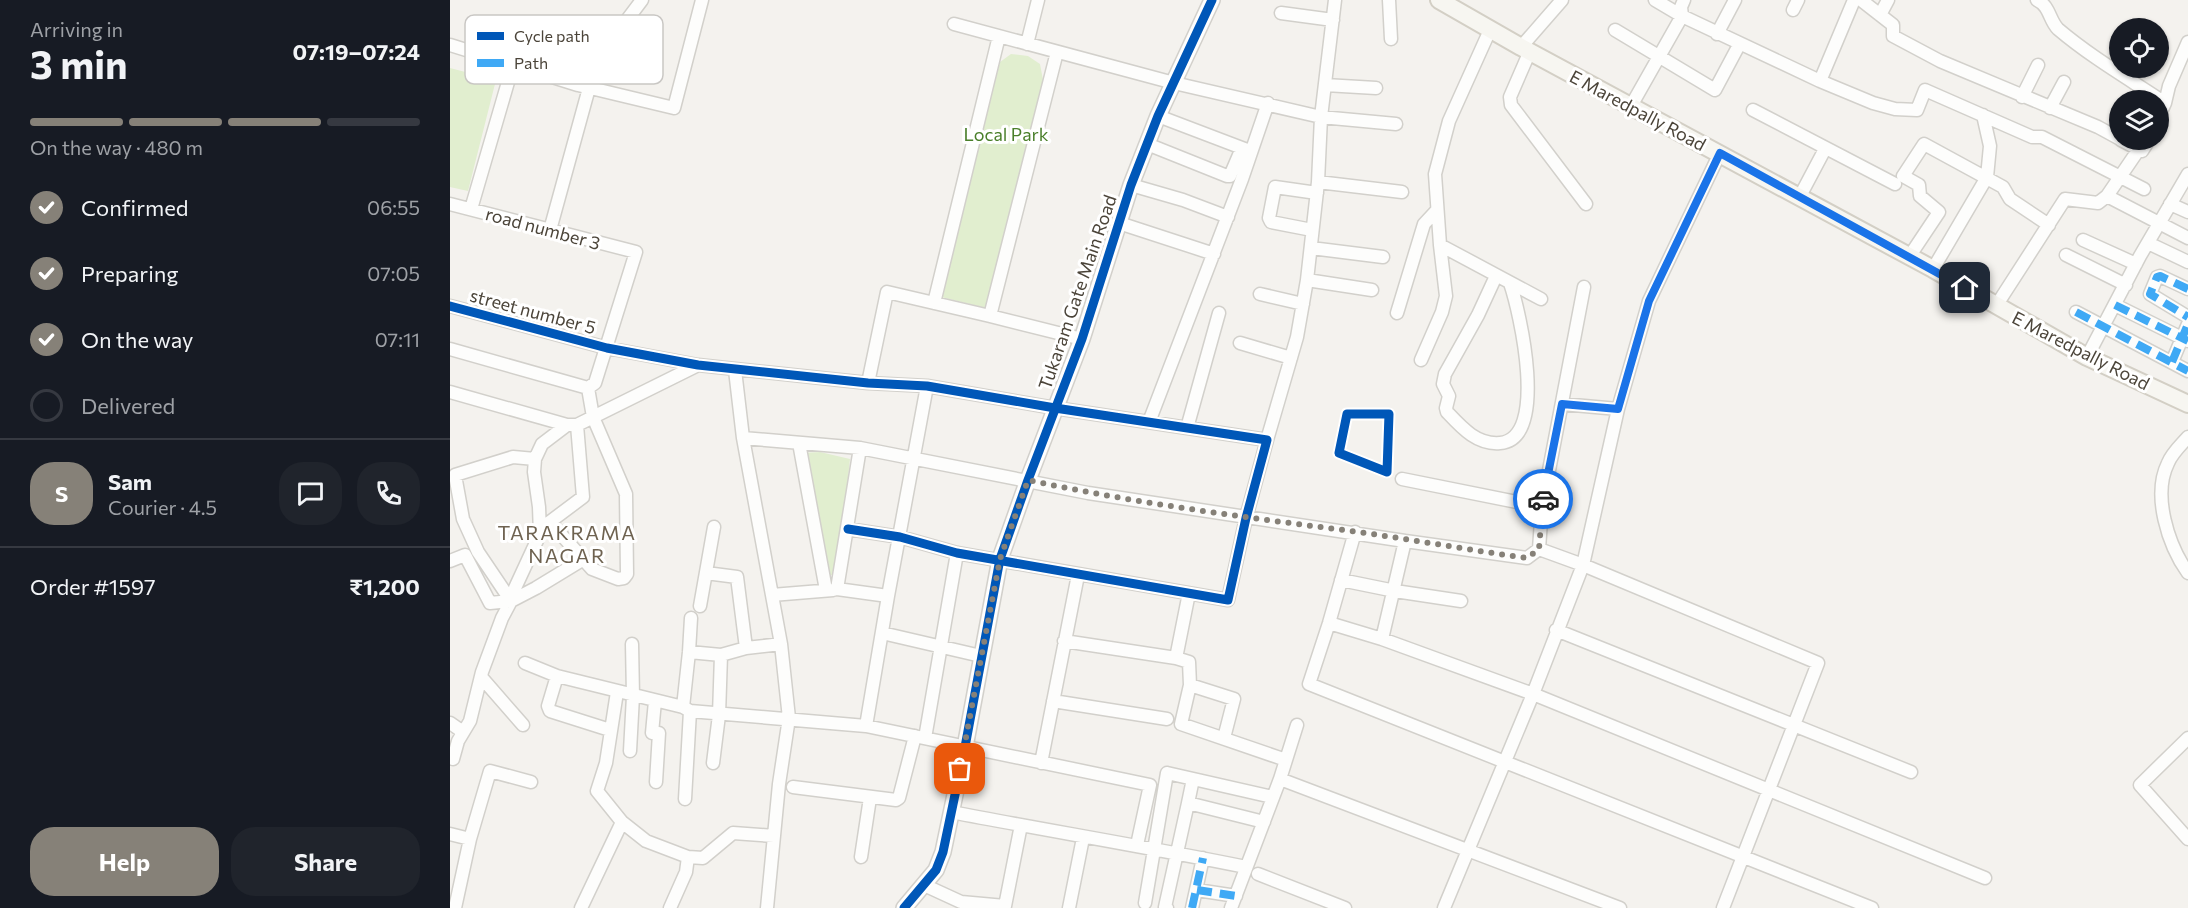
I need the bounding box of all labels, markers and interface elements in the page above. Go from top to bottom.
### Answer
legend [465,15,663,84]
text: Arriving in [30,17,123,41]
map controls [2109,18,2169,150]
button: locate [2109,18,2169,78]
text: Cycle path [514,26,590,45]
text: 07:19–07:24 [293,38,420,65]
text: 3 min [30,39,128,87]
text: Path [514,53,548,72]
street label: E Maredpally Road [1566,65,1710,155]
button: layers [2109,90,2169,150]
park label: Local Park [963,123,1049,145]
text: On the way · 480 m [30,135,203,159]
icon: check [30,191,63,224]
street label: Tukaram Gate Main Road [1033,192,1121,392]
text: Confirmed [81,194,188,221]
text: 06:55 [367,195,420,219]
street label: road number 3 [483,202,603,254]
icon: check [30,257,63,290]
text: Preparing [81,260,178,287]
text: 07:05 [367,261,420,285]
pin [1939,262,1990,313]
icon: home [1948,271,1981,304]
street label: street number 5 [468,284,598,338]
street label: E Maredpally Road [2009,306,2153,394]
icon: check [30,323,63,356]
text: On the way [81,326,193,353]
text: 07:11 [375,327,420,351]
text: Delivered [81,392,175,419]
button: chat [279,462,342,525]
button: phone [357,462,420,525]
text: Sam [108,468,152,495]
courier [1513,469,1573,529]
text: S [55,480,68,507]
icon: car [1527,483,1560,516]
text: Courier · 4.5 [108,495,217,519]
district label: TARAKRAMA NAGAR [497,520,637,567]
text: Order #1597 [30,573,156,600]
text: ₹1,200 [349,573,420,600]
pin [934,743,985,794]
icon: bag [943,752,976,785]
button: Help [30,827,219,896]
button: Share [231,827,420,896]

